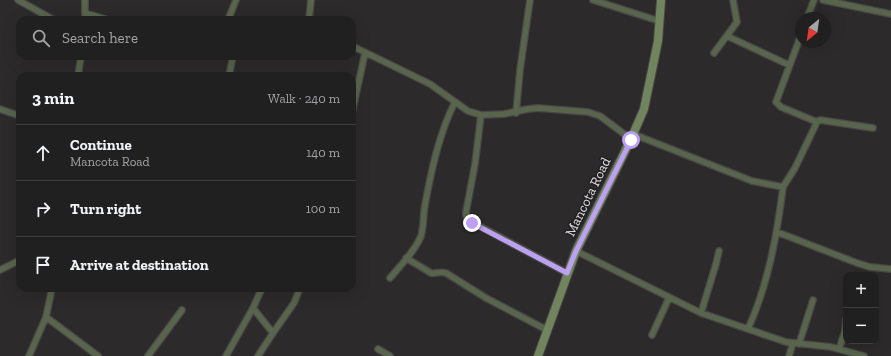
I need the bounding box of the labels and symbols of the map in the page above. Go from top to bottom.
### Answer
north arrow [795,12,831,48]
route start [622,131,640,149]
street label: Mancota Road [562,154,615,239]
route end [463,214,481,232]

